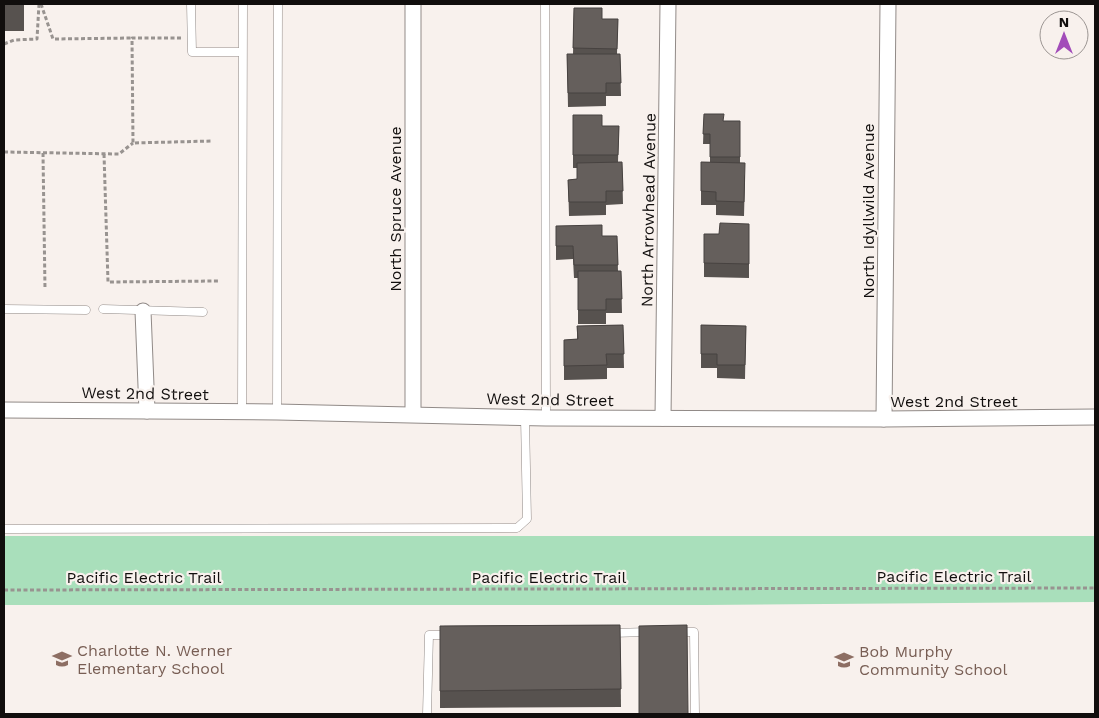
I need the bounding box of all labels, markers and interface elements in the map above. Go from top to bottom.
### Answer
north arrow [1039,10,1089,60]
text: N [1059,14,1069,30]
street label: North Arrowhead Avenue [637,113,660,307]
street label: North Idyllwild Avenue [859,123,878,299]
street label: North Spruce Avenue [386,126,405,292]
street label: West 2nd Street [81,383,209,404]
street label: West 2nd Street [486,389,614,410]
street label: West 2nd Street [890,392,1018,411]
street label: Pacific Electric Trail [877,567,1032,586]
street label: Pacific Electric Trail [67,568,222,587]
street label: Pacific Electric Trail [472,568,627,587]
place label: Charlotte N. Werner Elementary School [77,641,233,678]
place label: Bob Murphy Community School [859,642,1007,679]
school or university icon: Charlotte N. Werner Elementary School [51,648,73,670]
school or university icon: Bob Murphy Community School [833,649,855,671]

